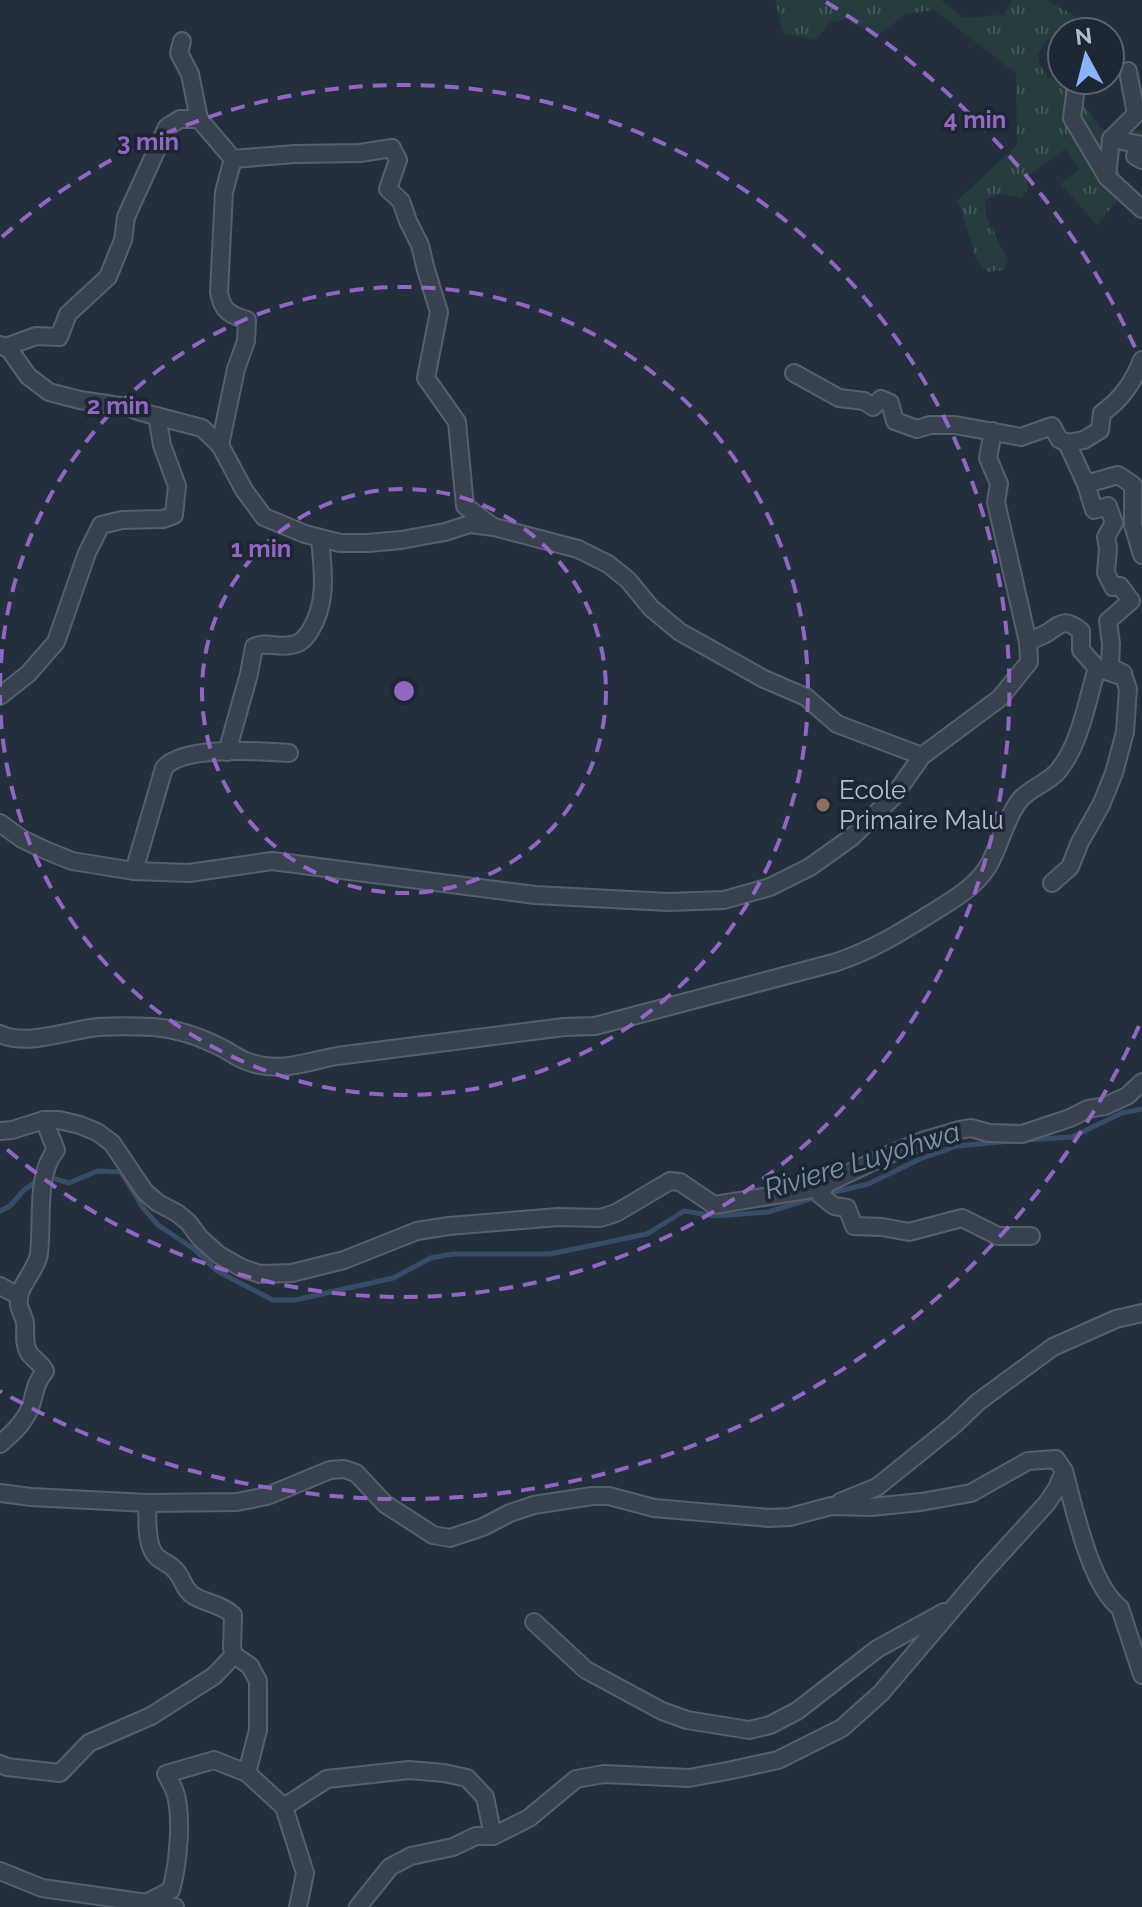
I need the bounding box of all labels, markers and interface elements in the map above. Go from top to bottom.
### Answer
north arrow [1046,16,1126,96]
text: N [1074,22,1093,50]
text: 4 min [944,105,1006,134]
text: 3 min [117,127,179,156]
text: 2 min [87,391,149,420]
text: 1 min [231,534,291,563]
centre of rings [390,677,418,705]
place label: Ecole Primaire Malu [839,775,1004,835]
marker: Ecole Primaire Malu [814,796,832,814]
water label: Riviere Luyohwa [760,1115,964,1206]

